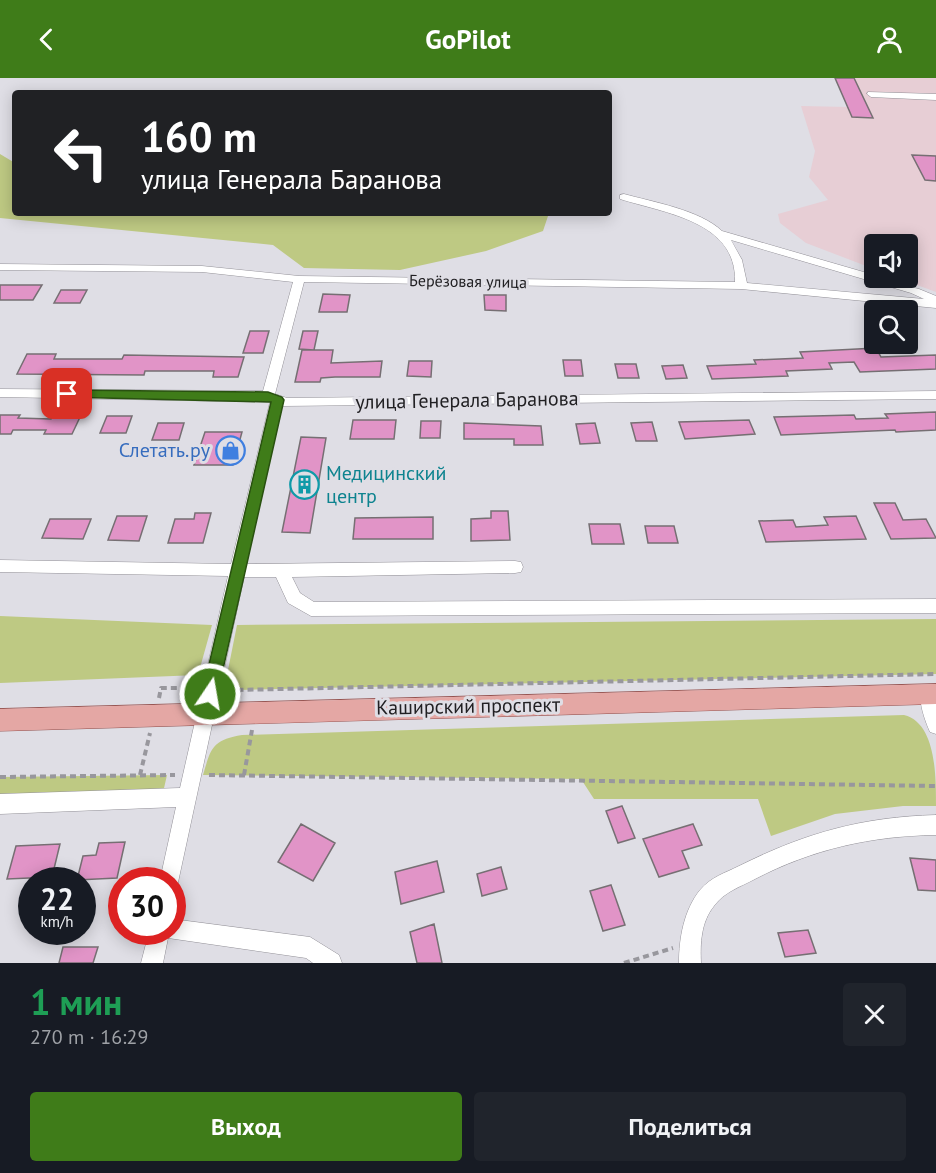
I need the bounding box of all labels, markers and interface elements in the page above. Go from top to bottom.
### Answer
text: GoPilot [425,22,511,56]
icon: back [30,23,63,56]
icon: person [873,23,906,56]
text: 160 m [141,109,257,164]
icon: left [42,114,120,192]
text: улица Генерала Баранова [141,162,442,196]
map controls [864,234,918,354]
button: sound [864,234,918,288]
street label: Берёзовая улица [409,270,527,292]
button: search [864,300,918,354]
pin [41,368,92,419]
icon: arrive [50,377,83,410]
street label: улица Генерала Баранова [355,385,579,415]
shop icon: Слетать.ру [215,434,247,466]
place label: Слетать.ру [119,437,211,463]
place label: Медицинский центр [326,460,446,509]
building icon: Медицинский центр [289,469,321,501]
position arrow [178,662,242,726]
street label: Каширский проспект [376,691,560,721]
speed limit sign: 30 [108,867,186,945]
text: 22 [40,879,74,918]
text: km/h [41,912,73,931]
text: 1 мин [30,978,122,1025]
button: close [843,983,906,1046]
text: 270 m · 16:29 [30,1024,148,1050]
button: Выход [30,1092,462,1161]
button: Поделиться [474,1092,906,1161]

